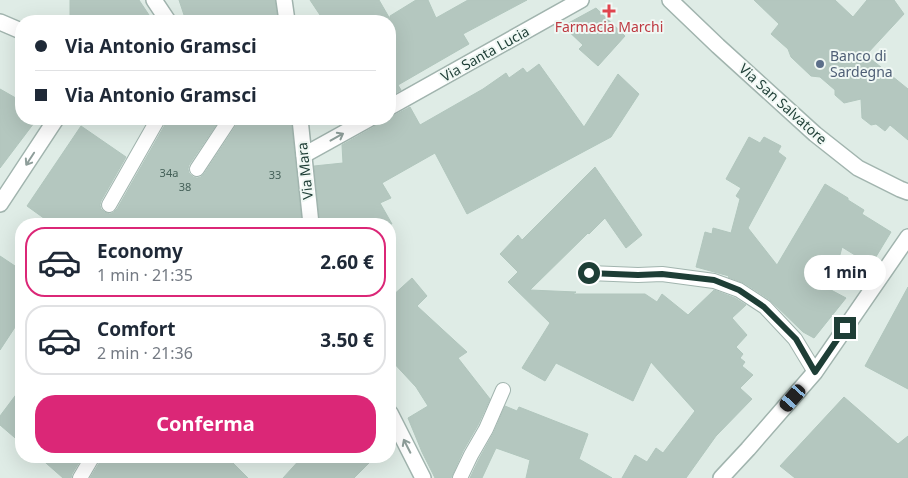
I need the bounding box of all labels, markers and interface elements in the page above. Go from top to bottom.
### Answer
marker: Farmacia Marchi [603,5,615,17]
place label: Farmacia Marchi [555,17,663,36]
street label: Via Santa Lucia [437,21,532,86]
text: Via Antonio Gramsci [65,33,257,59]
place label: Banco di Sardegna [830,46,893,81]
marker: Banco di Sardegna [814,58,826,70]
street label: Via San Salvatore [735,59,832,148]
text: Via Antonio Gramsci [65,82,257,108]
one-way arrow [329,132,344,142]
street label: Via Mara [292,142,317,201]
one-way arrow [24,152,34,166]
house number: 34a [160,165,178,180]
house number: 33 [269,167,281,182]
house number: 38 [179,179,191,194]
text: Economy [97,238,183,264]
icon: car [37,240,82,285]
text: 2.60 € [320,249,374,275]
callout: 1 min [804,255,886,290]
text: 1 min [823,261,867,283]
route start [578,262,600,284]
text: 1 min · 21:35 [97,264,193,286]
text: Comfort [97,316,176,342]
route end [834,317,856,339]
icon: car [37,318,82,363]
text: 3.50 € [320,327,374,353]
text: 2 min · 21:36 [97,342,193,364]
car [777,382,808,414]
button: Conferma [35,395,376,453]
one-way arrow [402,438,412,453]

